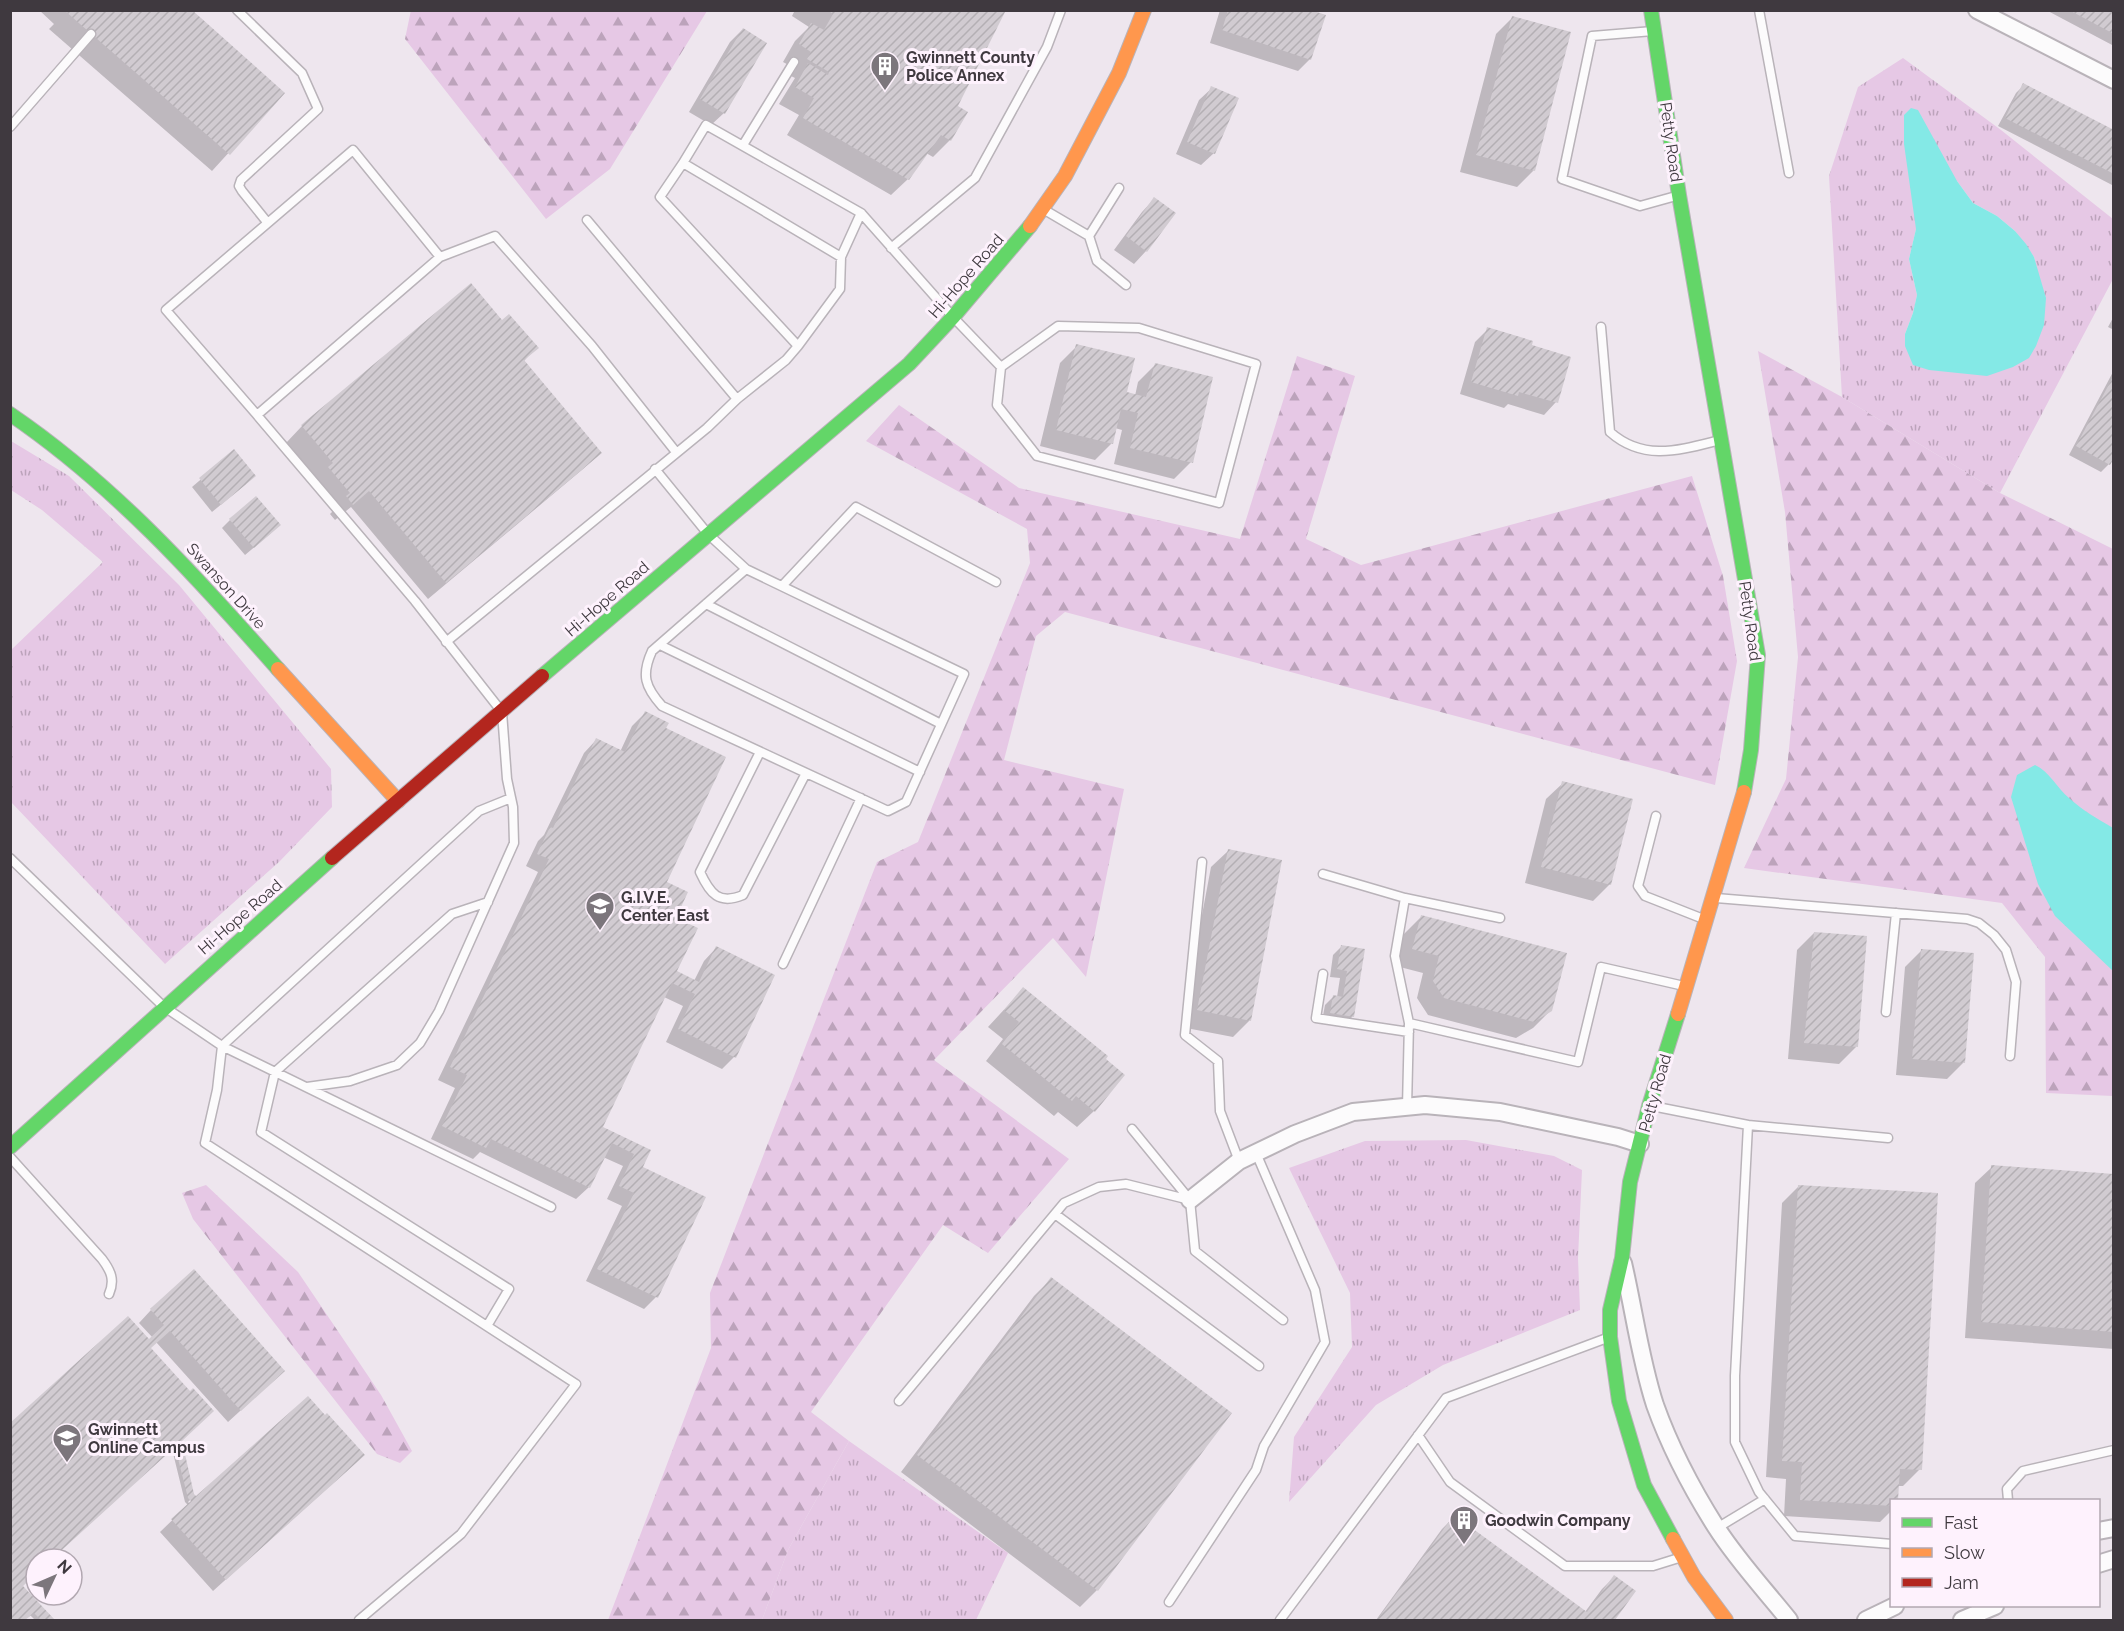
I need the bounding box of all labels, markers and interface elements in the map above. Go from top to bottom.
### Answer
place label: Gwinnett County Police Annex [906,48,1035,85]
building icon: Gwinnett County Police Annex [869,50,901,92]
street label: Petty Road [1656,101,1686,183]
street label: Hi-Hope Road [924,230,1008,322]
street label: Swanson Drive [182,539,270,633]
street label: Hi-Hope Road [561,557,653,641]
street label: Petty Road [1735,580,1765,662]
street label: Hi-Hope Road [194,875,286,959]
place label: G.I.V.E. Center East [621,888,709,925]
school or university icon: G.I.V.E. Center East [584,890,616,932]
street label: Petty Road [1635,1052,1675,1134]
place label: Gwinnett Online Campus [88,1420,205,1457]
school or university icon: Gwinnett Online Campus [51,1422,83,1464]
legend [1890,1499,2100,1607]
building icon: Goodwin Company [1448,1504,1480,1546]
place label: Goodwin Company [1485,1511,1631,1530]
text: Fast [1944,1512,1978,1533]
text: Slow [1944,1542,1985,1563]
north arrow [24,1547,84,1607]
text: N [53,1556,76,1578]
text: Jam [1944,1572,1979,1593]

